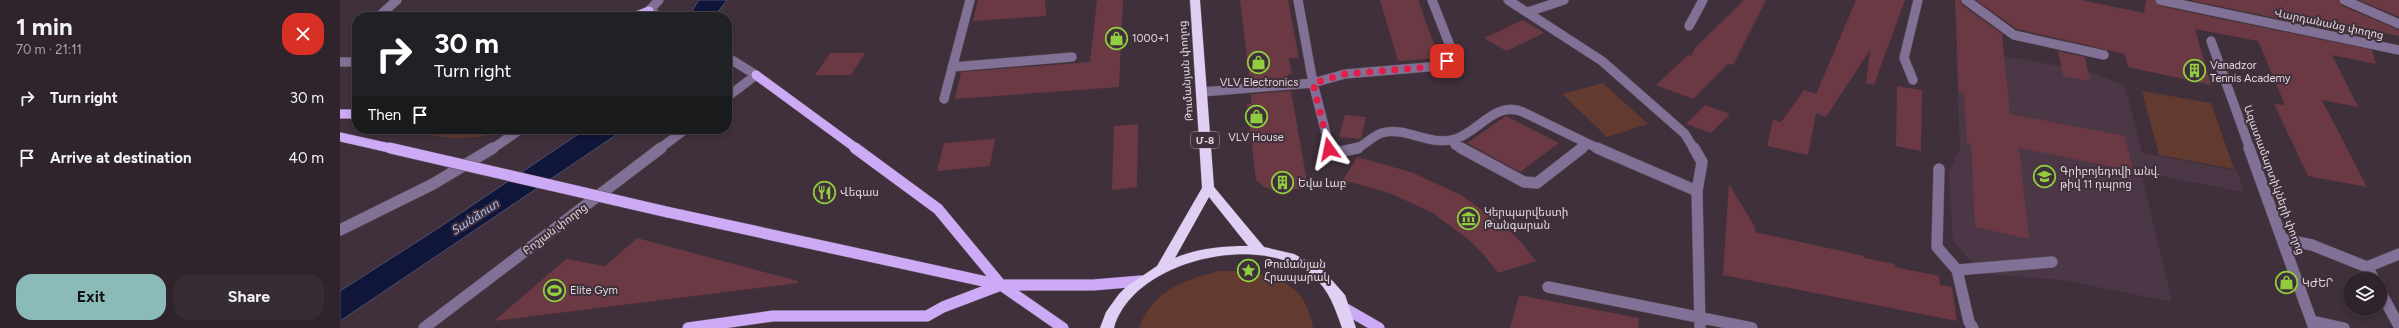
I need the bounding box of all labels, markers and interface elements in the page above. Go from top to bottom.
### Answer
street label: Վարդանանց փողոց [2273,6,2385,42]
text: 1 min [16,12,73,41]
button: close [282,13,324,55]
street label: Թումանյան փողոց [1176,20,1196,122]
shop icon: 1000+1 [1103,25,1129,51]
text: 30 m [434,26,499,60]
icon: right [368,28,420,80]
place label: 1000+1 [1132,32,1169,45]
text: 70 m · 21:11 [16,42,82,57]
pin [1430,44,1464,78]
shop icon: VLV Electronics [1246,49,1272,75]
icon: arrive [1436,50,1458,72]
building icon: Vanadzor Tennis Academy [2181,58,2207,84]
place label: Vanadzor Tennis Academy [2210,59,2291,85]
text: Turn right [434,60,511,82]
place label: VLV Electronics [1220,76,1298,89]
icon: right [16,87,38,109]
text: Turn right [50,89,118,107]
text: 30 m [290,89,324,107]
street label: Ազատամարտիկների փողոց [2241,103,2307,257]
icon: arrive [409,104,431,126]
shop icon: VLV House [1243,104,1269,130]
text: Then [368,106,401,124]
position arrow [1308,128,1350,170]
place label: VLV House [1228,131,1284,144]
road number: Մ-8 [1191,132,1219,148]
icon: arrive [16,147,38,169]
text: Arrive at destination [50,149,191,167]
text: 40 m [289,149,324,167]
school or university icon: Գրիբոյեդովի անվ. թիվ 11 դպրոց [2032,164,2058,190]
place label: Գրիբոյեդովի անվ. թիվ 11 դպրոց [2060,165,2159,191]
building icon: Եվա Լաբ [1270,170,1296,196]
place label: Եվա Լաբ [1298,177,1346,190]
restaurant icon: Վեգաս [812,179,838,205]
place label: Վեգաս [840,186,879,199]
water label: Տանձուտ [448,196,502,238]
street label: Բոշյան փողոց [520,201,590,257]
museum icon: Կերպարվեստի Թանգարան [1455,205,1481,231]
place label: Կերպարվեստի Թանգարան [1484,206,1568,232]
place icon: Թումանյան Հրապարակ [1235,257,1261,283]
place label: Թումանյան Հրապարակ [1264,258,1330,284]
shop icon: ԿԺԵՐ [2274,270,2300,296]
map controls [2343,272,2387,316]
button: layers [2343,272,2387,316]
button: Exit [16,274,166,320]
button: Share [174,274,324,320]
sports icon: Elite Gym [541,277,567,303]
place label: ԿԺԵՐ [2302,277,2333,290]
place label: Elite Gym [570,284,618,297]

